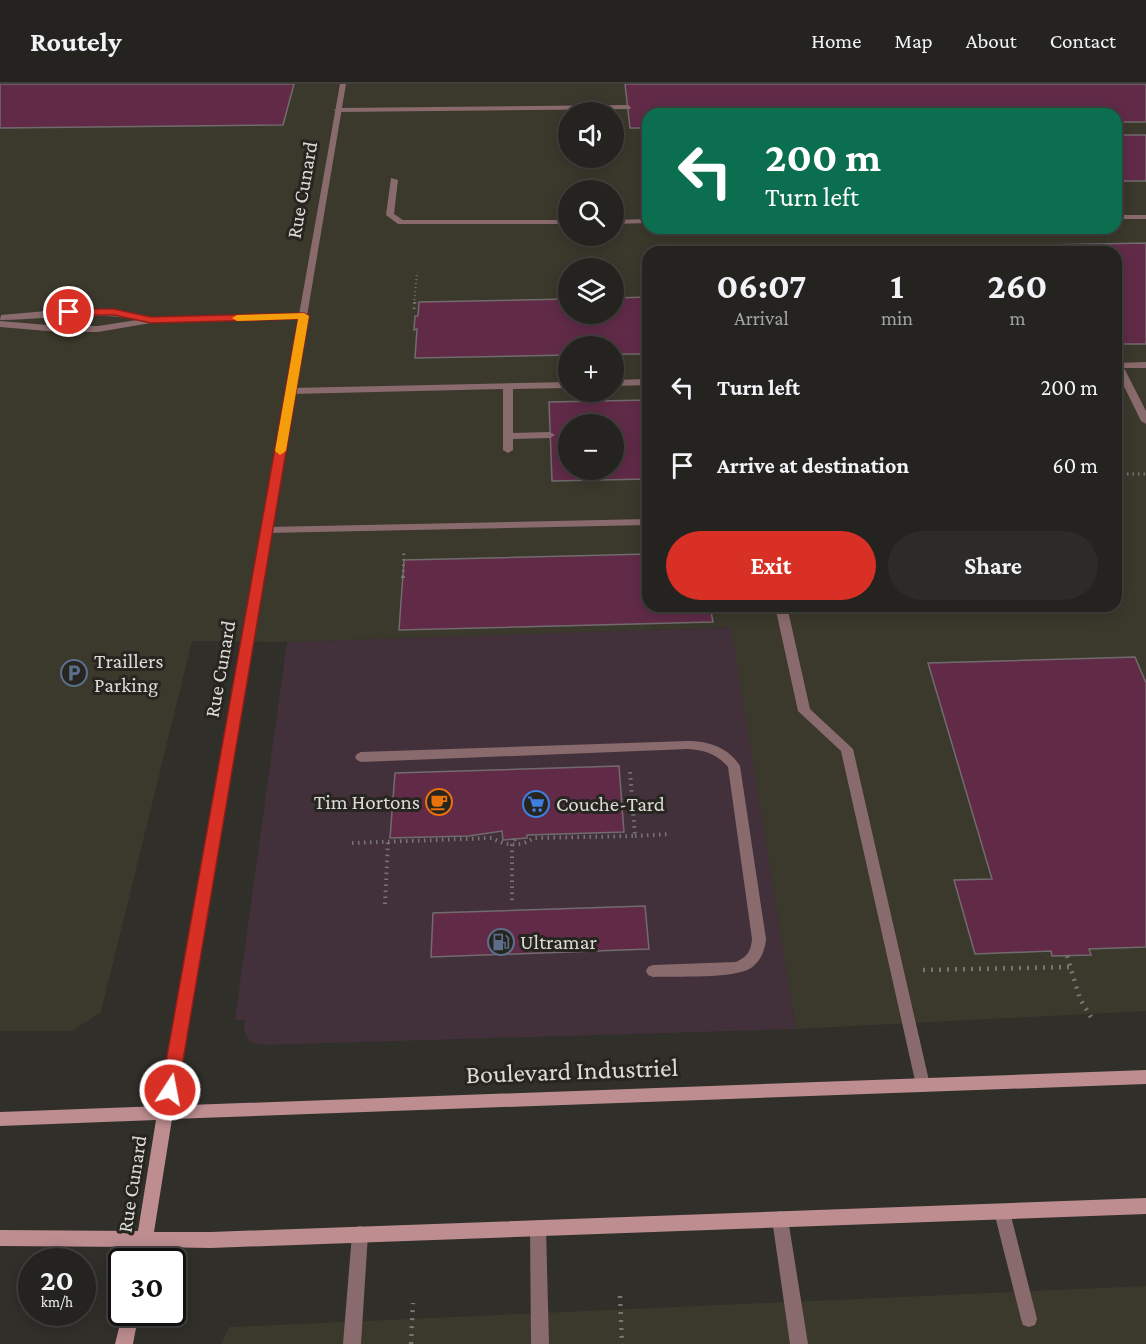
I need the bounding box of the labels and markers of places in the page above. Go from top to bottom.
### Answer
pin [43,286,94,337]
place label: Traillers Parking [94,649,164,697]
parking icon: Traillers Parking [59,658,89,688]
cafe icon: Tim Hortons [424,787,454,817]
supermarket icon: Couche-Tard [521,789,551,819]
place label: Tim Hortons [314,790,420,814]
place label: Couche-Tard [556,792,665,816]
fuel station icon: Ultramar [486,927,516,957]
place label: Ultramar [520,930,597,954]

